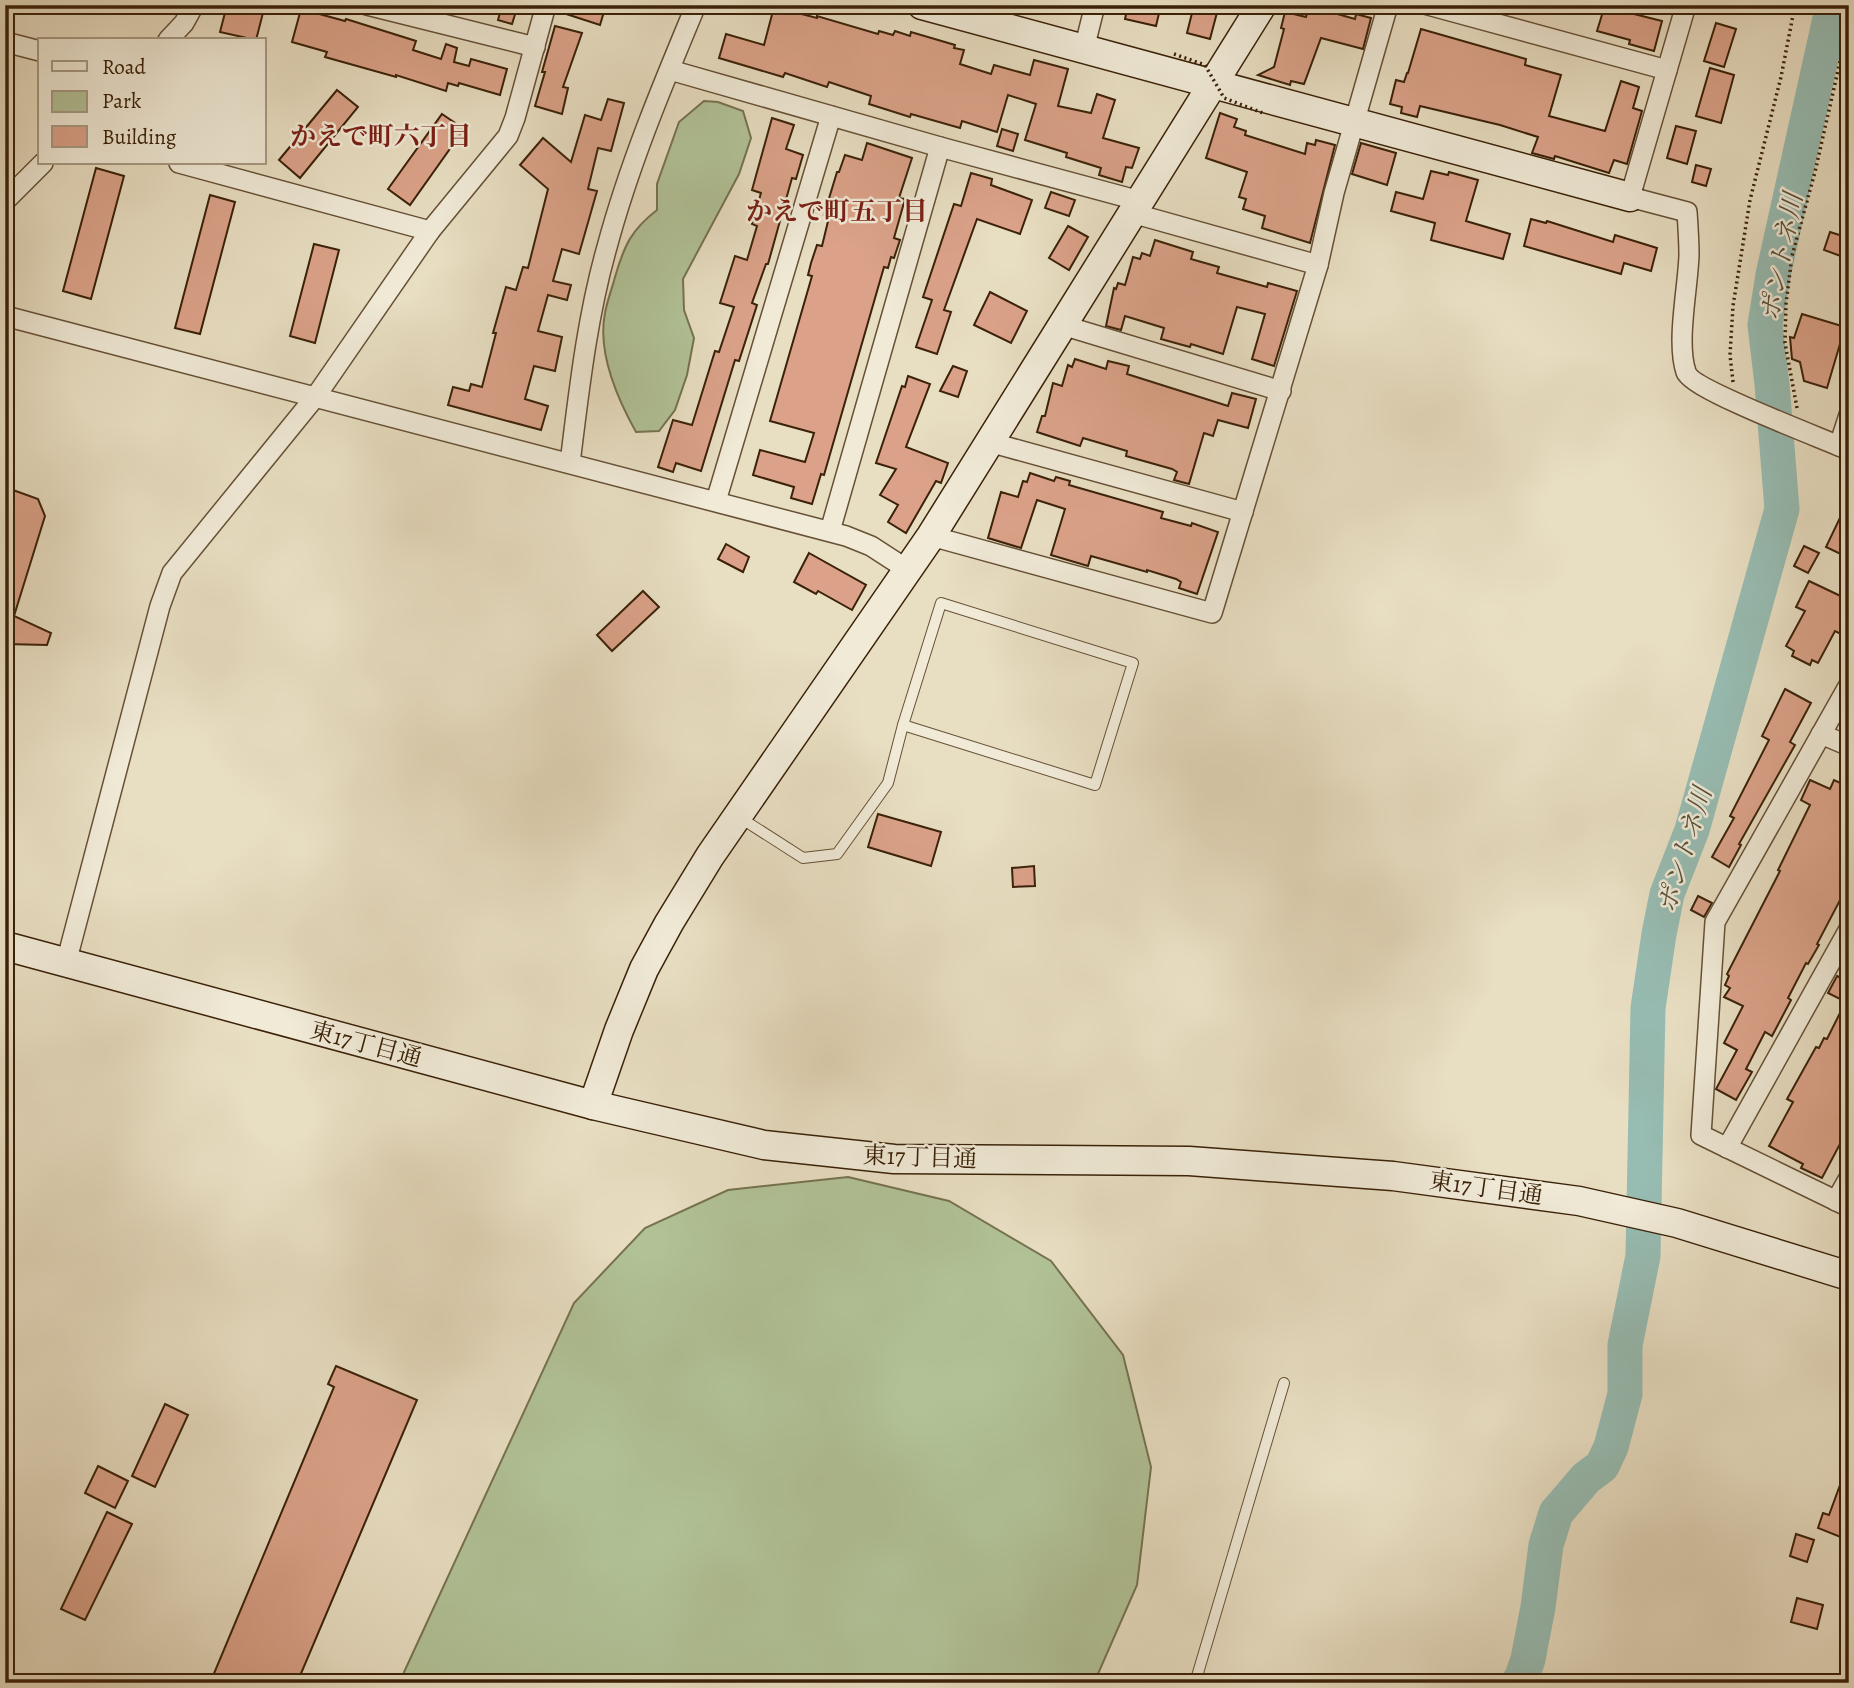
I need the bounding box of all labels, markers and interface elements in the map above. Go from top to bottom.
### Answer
legend [38,38,266,164]
text: Road [102,53,146,81]
text: Park [102,87,142,115]
district label: かえで町六丁目 [290,119,472,154]
text: Building [102,123,177,151]
water label: ポントネ川 [1752,187,1812,324]
district label: かえで町五丁目 [746,194,928,229]
water label: ポントネ川 [1649,780,1721,917]
street label: 東17丁目通 [307,1014,425,1074]
street label: 東17丁目通 [862,1139,978,1175]
street label: 東17丁目通 [1427,1164,1545,1212]

